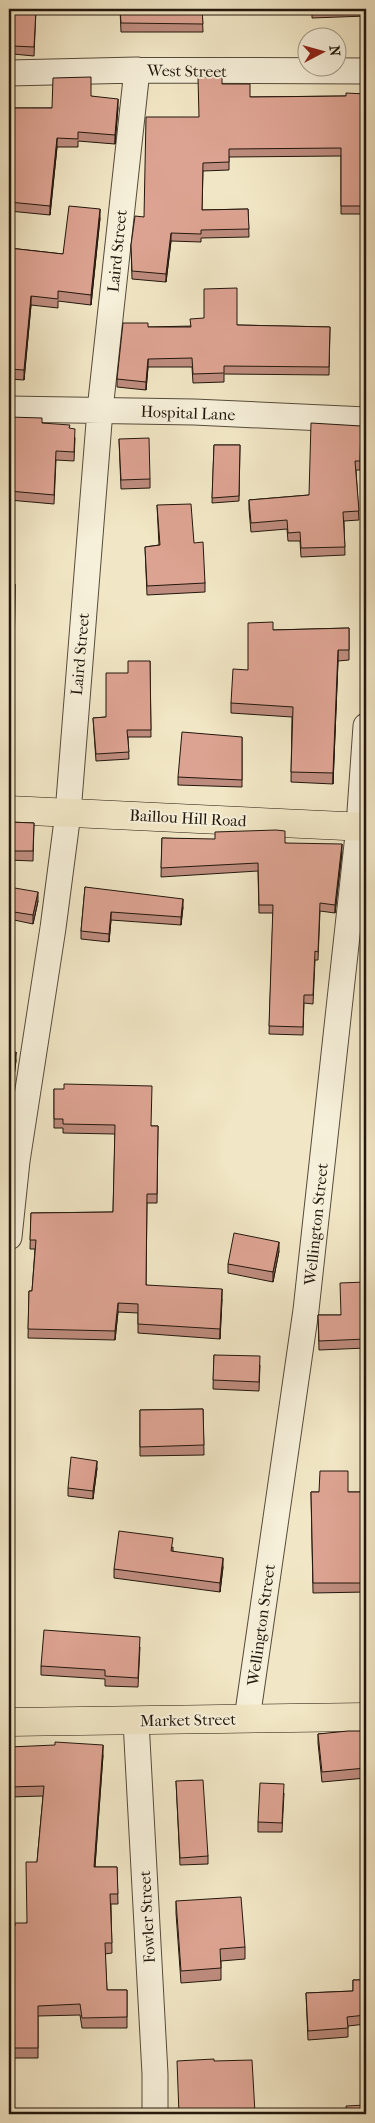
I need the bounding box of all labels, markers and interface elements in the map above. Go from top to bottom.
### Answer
north arrow [298,28,348,78]
text: N [325,45,343,57]
street label: West Street [146,61,227,81]
street label: Laird Street [103,209,131,293]
street label: Hospital Lane [140,402,236,424]
street label: Laird Street [67,612,93,696]
street label: Baillou Hill Road [129,805,247,831]
street label: Wellington Street [300,1162,332,1287]
street label: Wellington Street [243,1563,279,1688]
street label: Market Street [140,1710,236,1730]
street label: Fowler Street [135,1870,159,1964]

